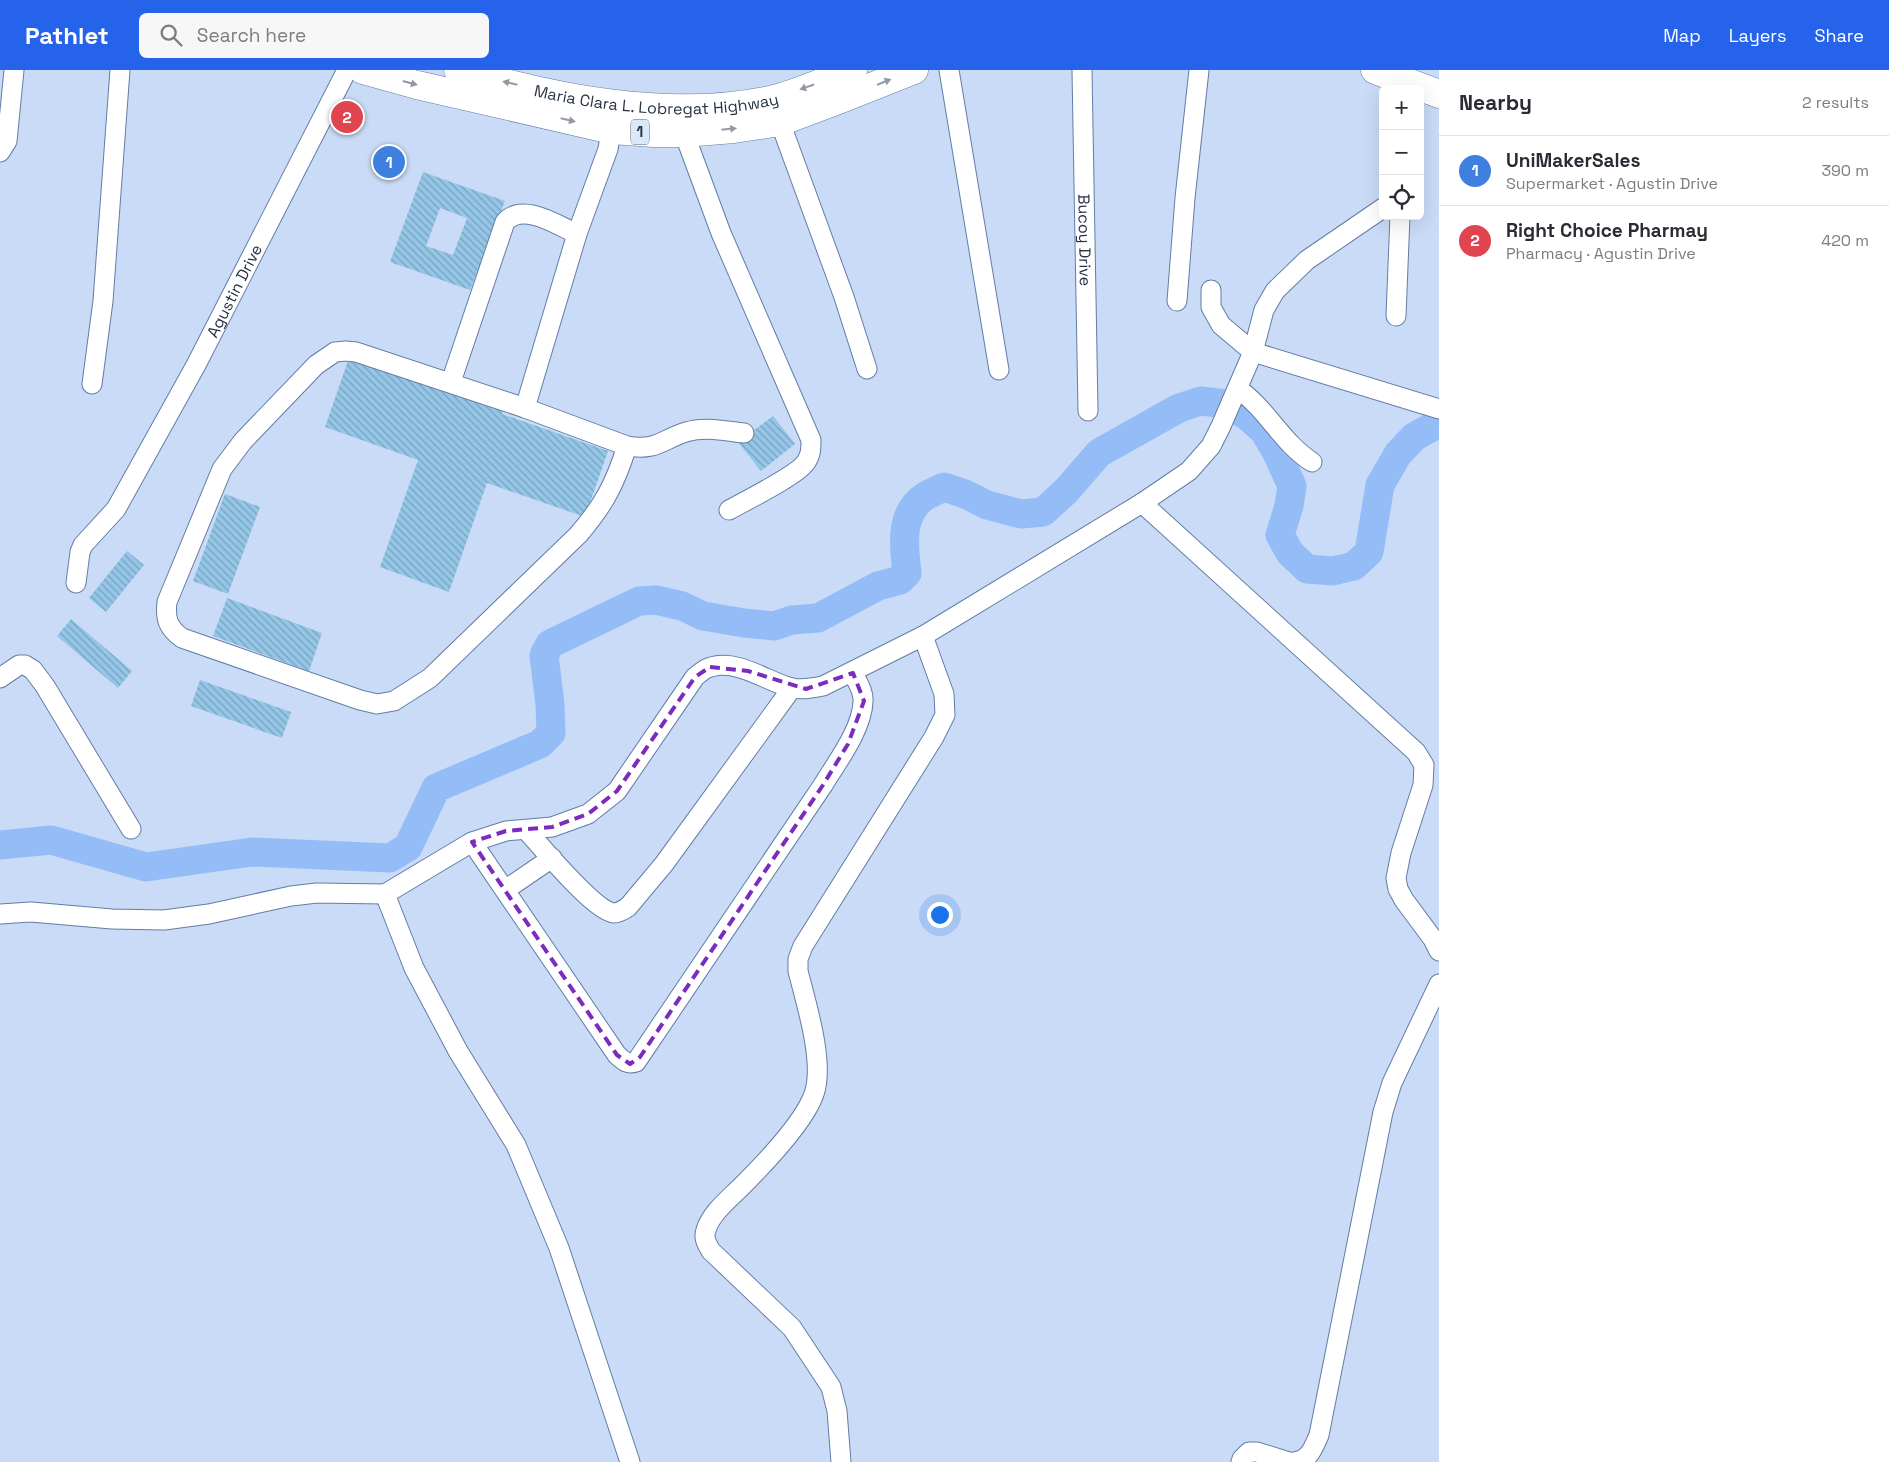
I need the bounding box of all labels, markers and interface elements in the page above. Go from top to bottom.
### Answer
search box [139,13,489,58]
text: Pathlet [25,20,109,51]
icon: search [157,21,185,49]
text: Search here [197,23,306,48]
text: Map [1663,24,1701,47]
text: Layers [1729,24,1786,47]
text: Share [1814,24,1864,47]
one-way arrow [877,78,892,86]
one-way arrow [403,79,418,87]
one-way arrow [502,79,517,87]
street label: Maria Clara L. Lobregat Highway [532,80,781,119]
one-way arrow [799,83,814,91]
map controls [1379,85,1424,220]
button: + [1379,85,1424,130]
text: Nearby [1459,89,1532,116]
text: 2 results [1802,92,1869,113]
pin: 2 [331,98,363,136]
one-way arrow [561,116,576,124]
road number: 1 [631,120,649,144]
one-way arrow [722,125,738,133]
button: − [1379,130,1424,175]
pin: 1 [373,143,405,181]
text: UniMakerSales [1506,148,1640,173]
text: 1 [1471,160,1479,181]
text: 390 m [1821,160,1869,181]
text: Supermarket · Agustin Drive [1506,173,1718,194]
button: locate [1379,175,1424,220]
street label: Bucoy Drive [1073,194,1096,286]
text: Right Choice Pharmay [1506,218,1708,243]
text: 2 [1470,230,1480,251]
text: 420 m [1821,230,1869,251]
street label: Agustin Drive [202,241,267,341]
text: Pharmacy · Agustin Drive [1506,243,1696,264]
your location [927,902,953,928]

